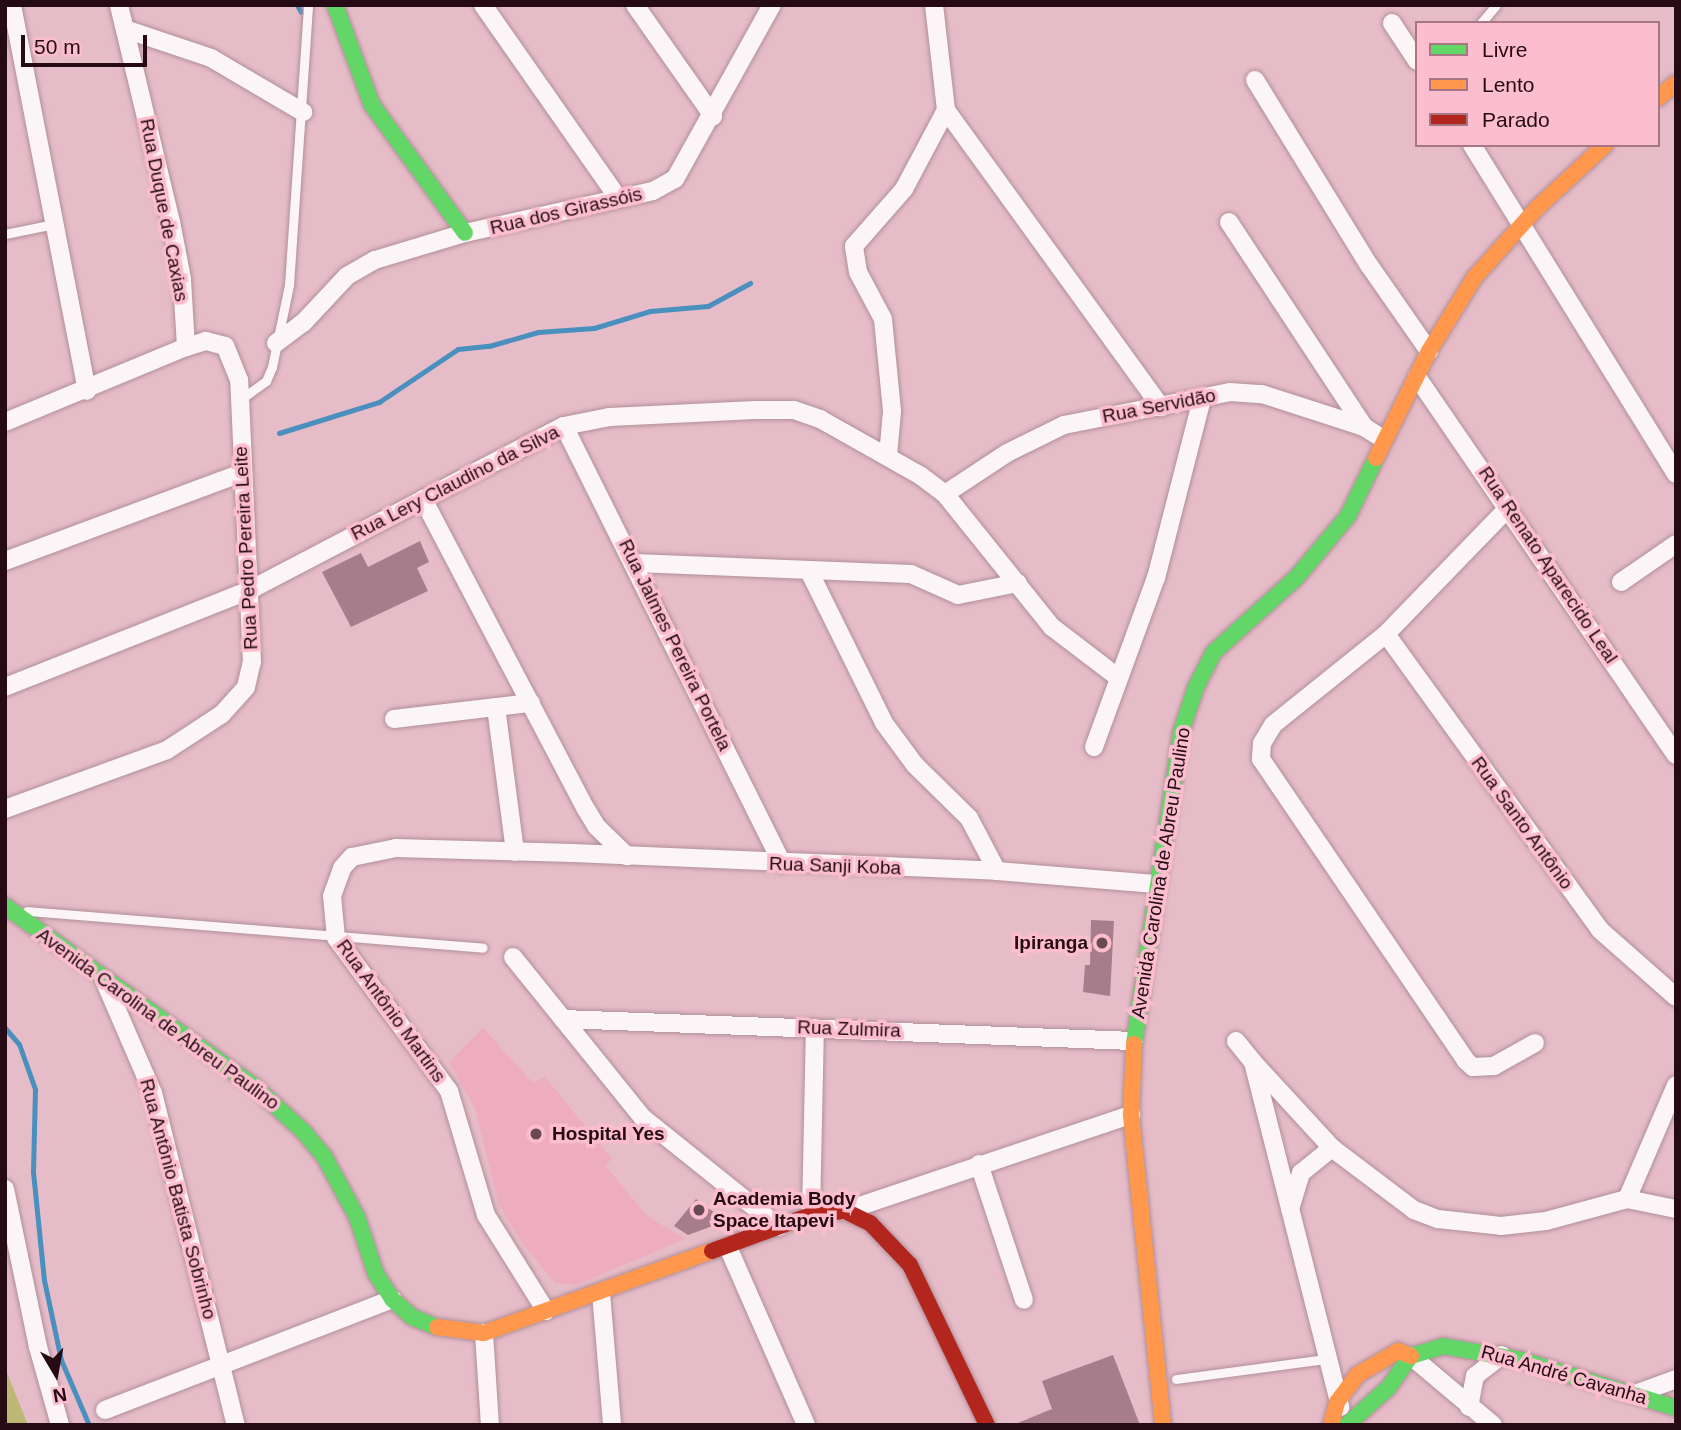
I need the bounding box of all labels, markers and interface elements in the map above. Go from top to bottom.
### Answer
scale bar [24,21,150,65]
legend [1415,21,1660,147]
text: 50 m [34,35,81,58]
text: Livre [1482,38,1528,61]
text: Lento [1482,73,1535,96]
text: Parado [1482,108,1550,131]
street label: Rua Duque de Caxias [135,117,193,303]
street label: Rua dos Girassóis [488,182,644,240]
street label: Rua Servidão [1100,384,1218,428]
street label: Rua Lery Claudino da Silva [347,421,563,545]
street label: Rua Pedro Pereira Leite [229,446,263,650]
street label: Rua Renato Aparecido Leal [1473,462,1623,668]
street label: Rua Jalmes Pereira Portela [614,536,736,754]
street label: Avenida Carolina de Abreu Paulino [1127,725,1195,1021]
street label: Rua Santo Antônio [1466,752,1578,894]
street label: Rua Sanji Koba [769,852,901,880]
street label: Avenida Carolina de Abreu Paulino [32,923,284,1115]
place label: Ipiranga [1014,932,1088,954]
street label: Rua Antônio Martins [331,935,451,1087]
marker: Ipiranga [1094,935,1110,951]
street label: Rua Zulmira [797,1016,901,1042]
street label: Rua Antônio Batista Sobrinho [135,1076,221,1322]
place label: Hospital Yes [552,1123,665,1145]
marker: Hospital Yes [526,1124,546,1144]
place label: Academia Body Space Itapevi [713,1188,856,1232]
marker: Academia Body Space Itapevi [691,1202,707,1218]
north arrow [21,1339,91,1409]
street label: Rua André Cavanha [1478,1340,1650,1410]
text: N [51,1384,68,1407]

